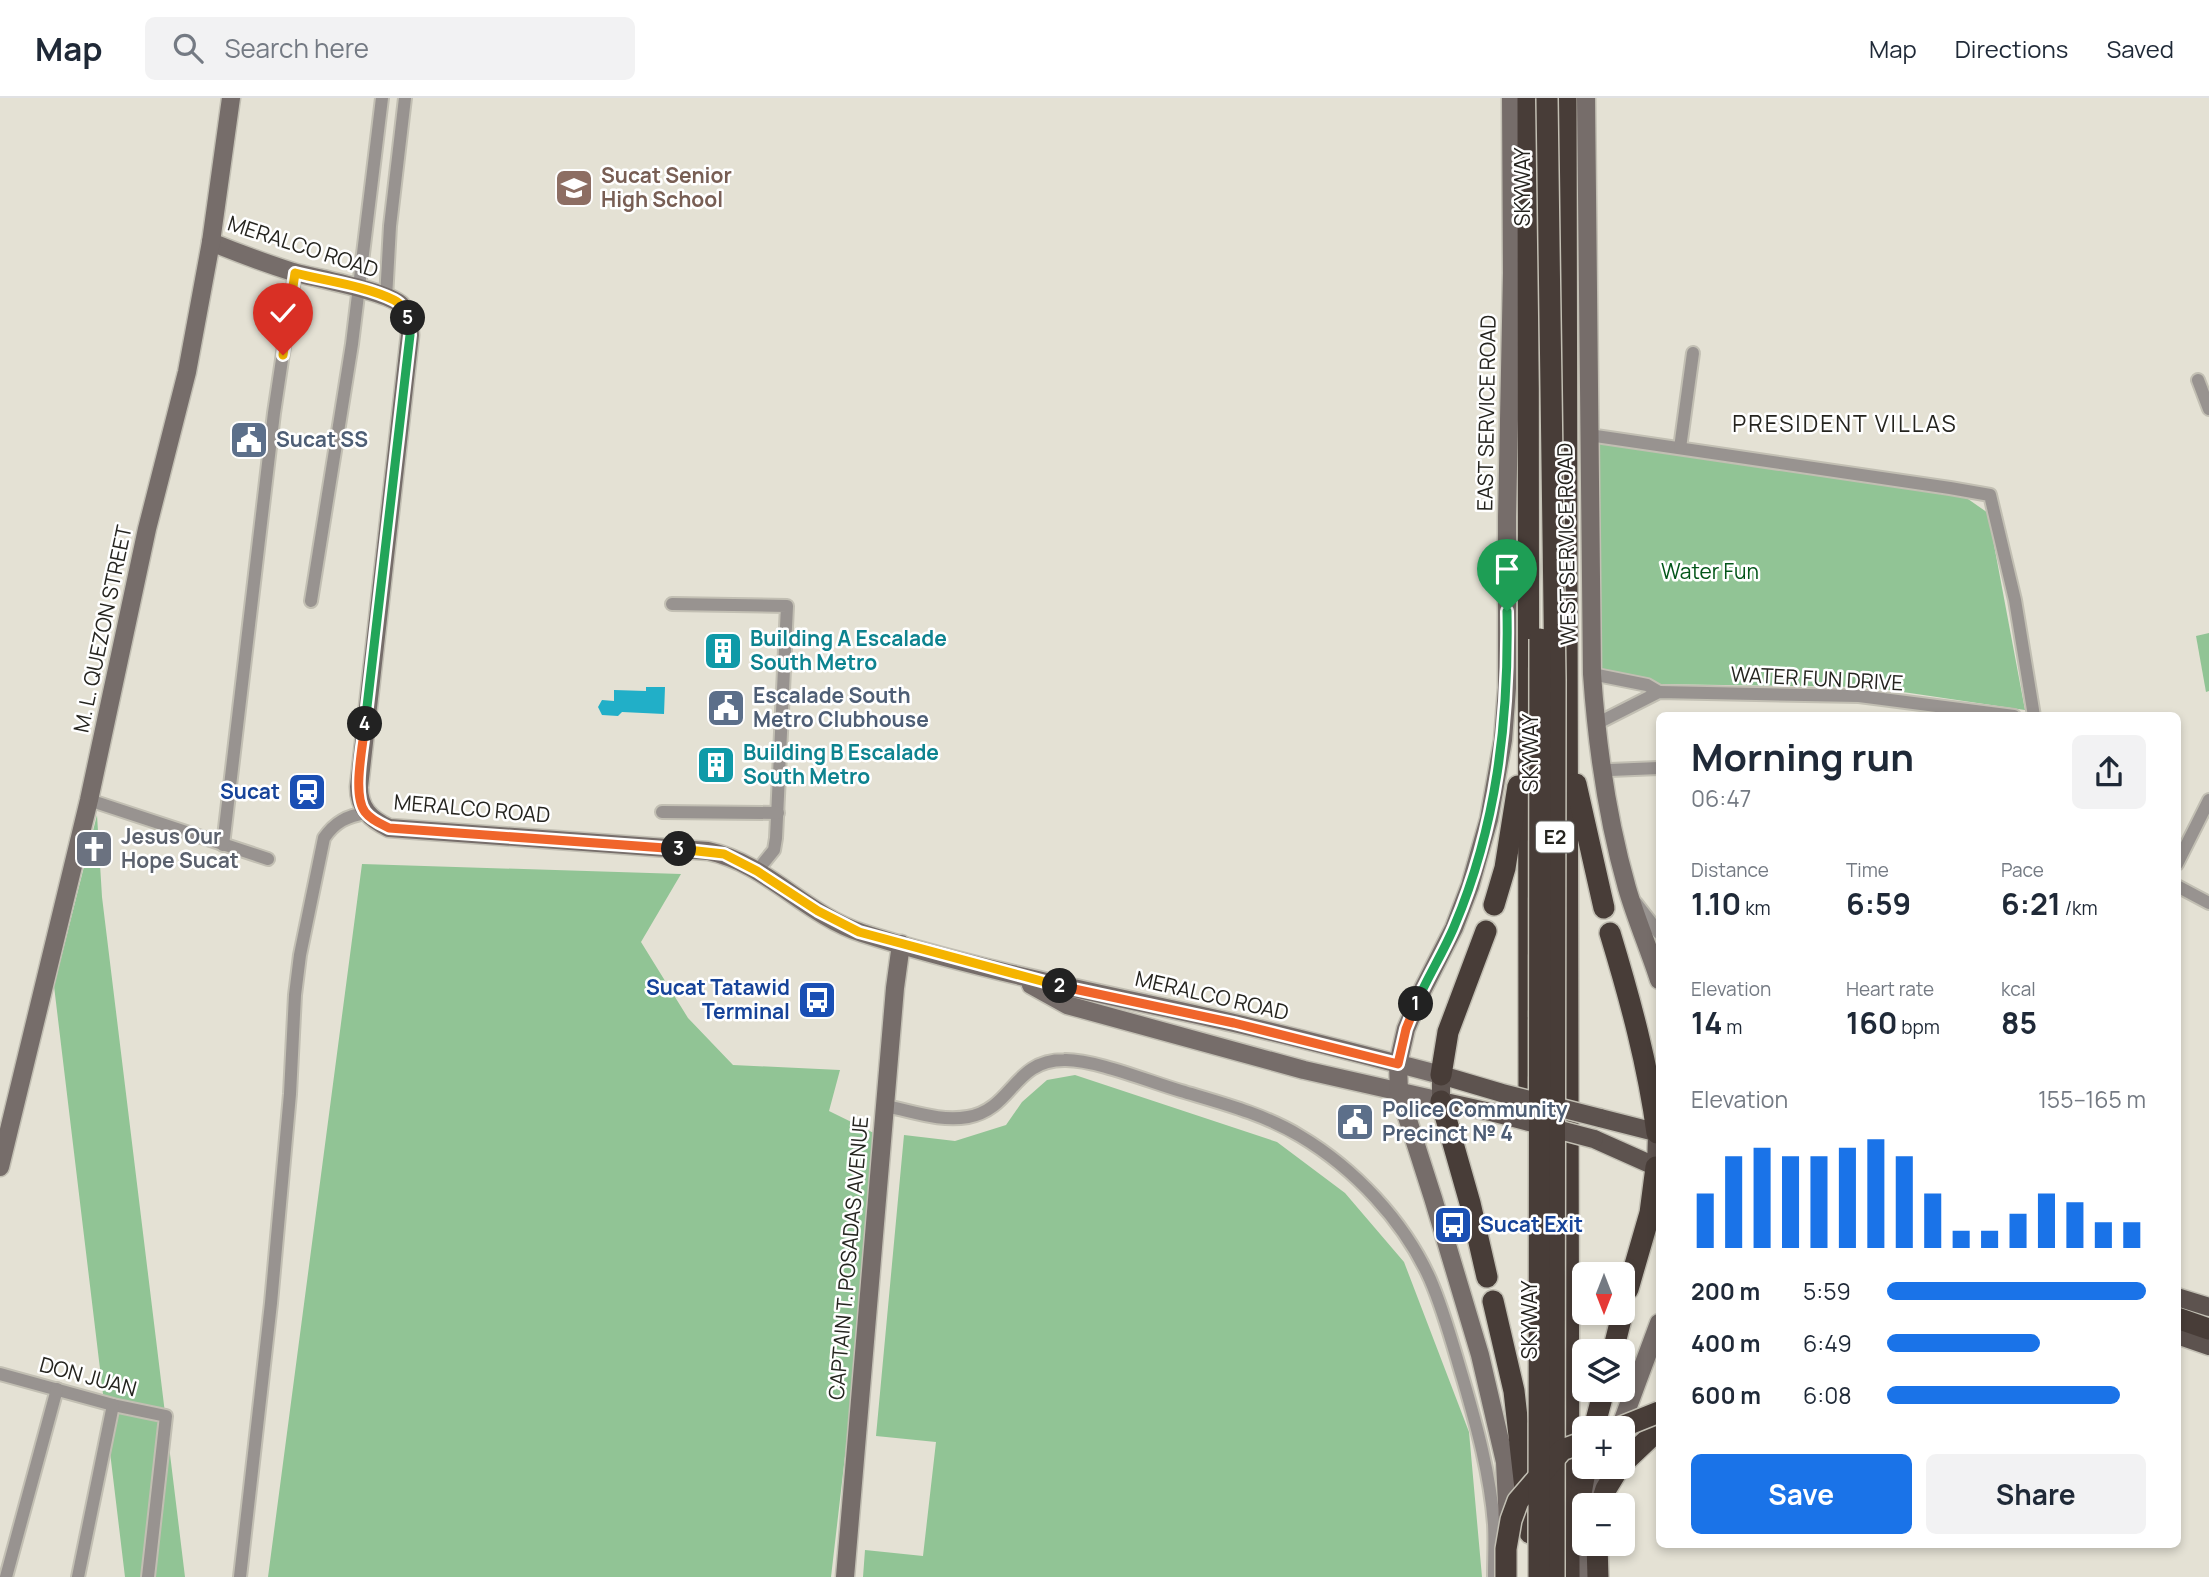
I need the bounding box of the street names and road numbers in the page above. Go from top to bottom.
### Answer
street label: SKYWAY [1508,147,1536,226]
street label: MERALCO ROAD [224,209,382,284]
street label: EAST SERVICE ROAD [1470,315,1502,511]
street label: WEST SERVICE ROAD [1550,443,1582,645]
street label: M. L. QUEZON STREET [66,522,138,735]
street label: WATER FUN DRIVE [1730,659,1904,697]
street label: SKYWAY [1516,713,1544,792]
street label: MERALCO ROAD [393,787,551,829]
road number: E2 [1536,822,1574,852]
street label: MERALCO ROAD [1133,964,1292,1026]
street label: CAPTAIN T. POSADAS AVENUE [822,1115,874,1401]
street label: SKYWAY [1515,1280,1543,1359]
street label: DON JUAN [37,1350,140,1402]

